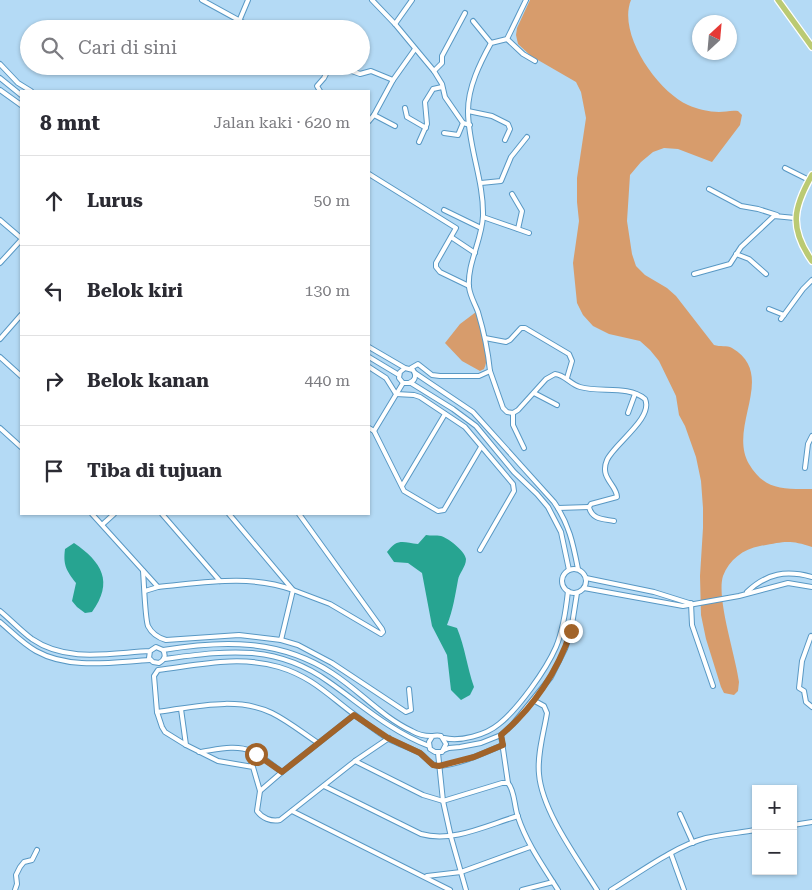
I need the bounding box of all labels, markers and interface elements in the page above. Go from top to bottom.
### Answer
north arrow [692,15,737,60]
search box [20,20,370,75]
icon: search [38,34,66,62]
text: Cari di sini [78,36,177,59]
text: 8 mnt [40,111,100,135]
text: Jalan kaki · 620 m [214,113,350,132]
icon: ahead [40,187,68,215]
text: Lurus [87,189,143,212]
text: 50 m [313,191,350,210]
icon: left [40,277,68,305]
text: Belok kiri [87,279,183,302]
text: 130 m [304,281,350,300]
icon: right [40,367,68,395]
text: Belok kanan [87,369,209,392]
text: 440 m [304,371,350,390]
icon: arrive [40,457,68,485]
text: Tiba di tujuan [87,459,222,482]
route end [560,620,583,643]
route start [245,743,268,766]
map controls [752,785,797,875]
button: + [752,785,797,830]
button: − [752,830,797,875]

